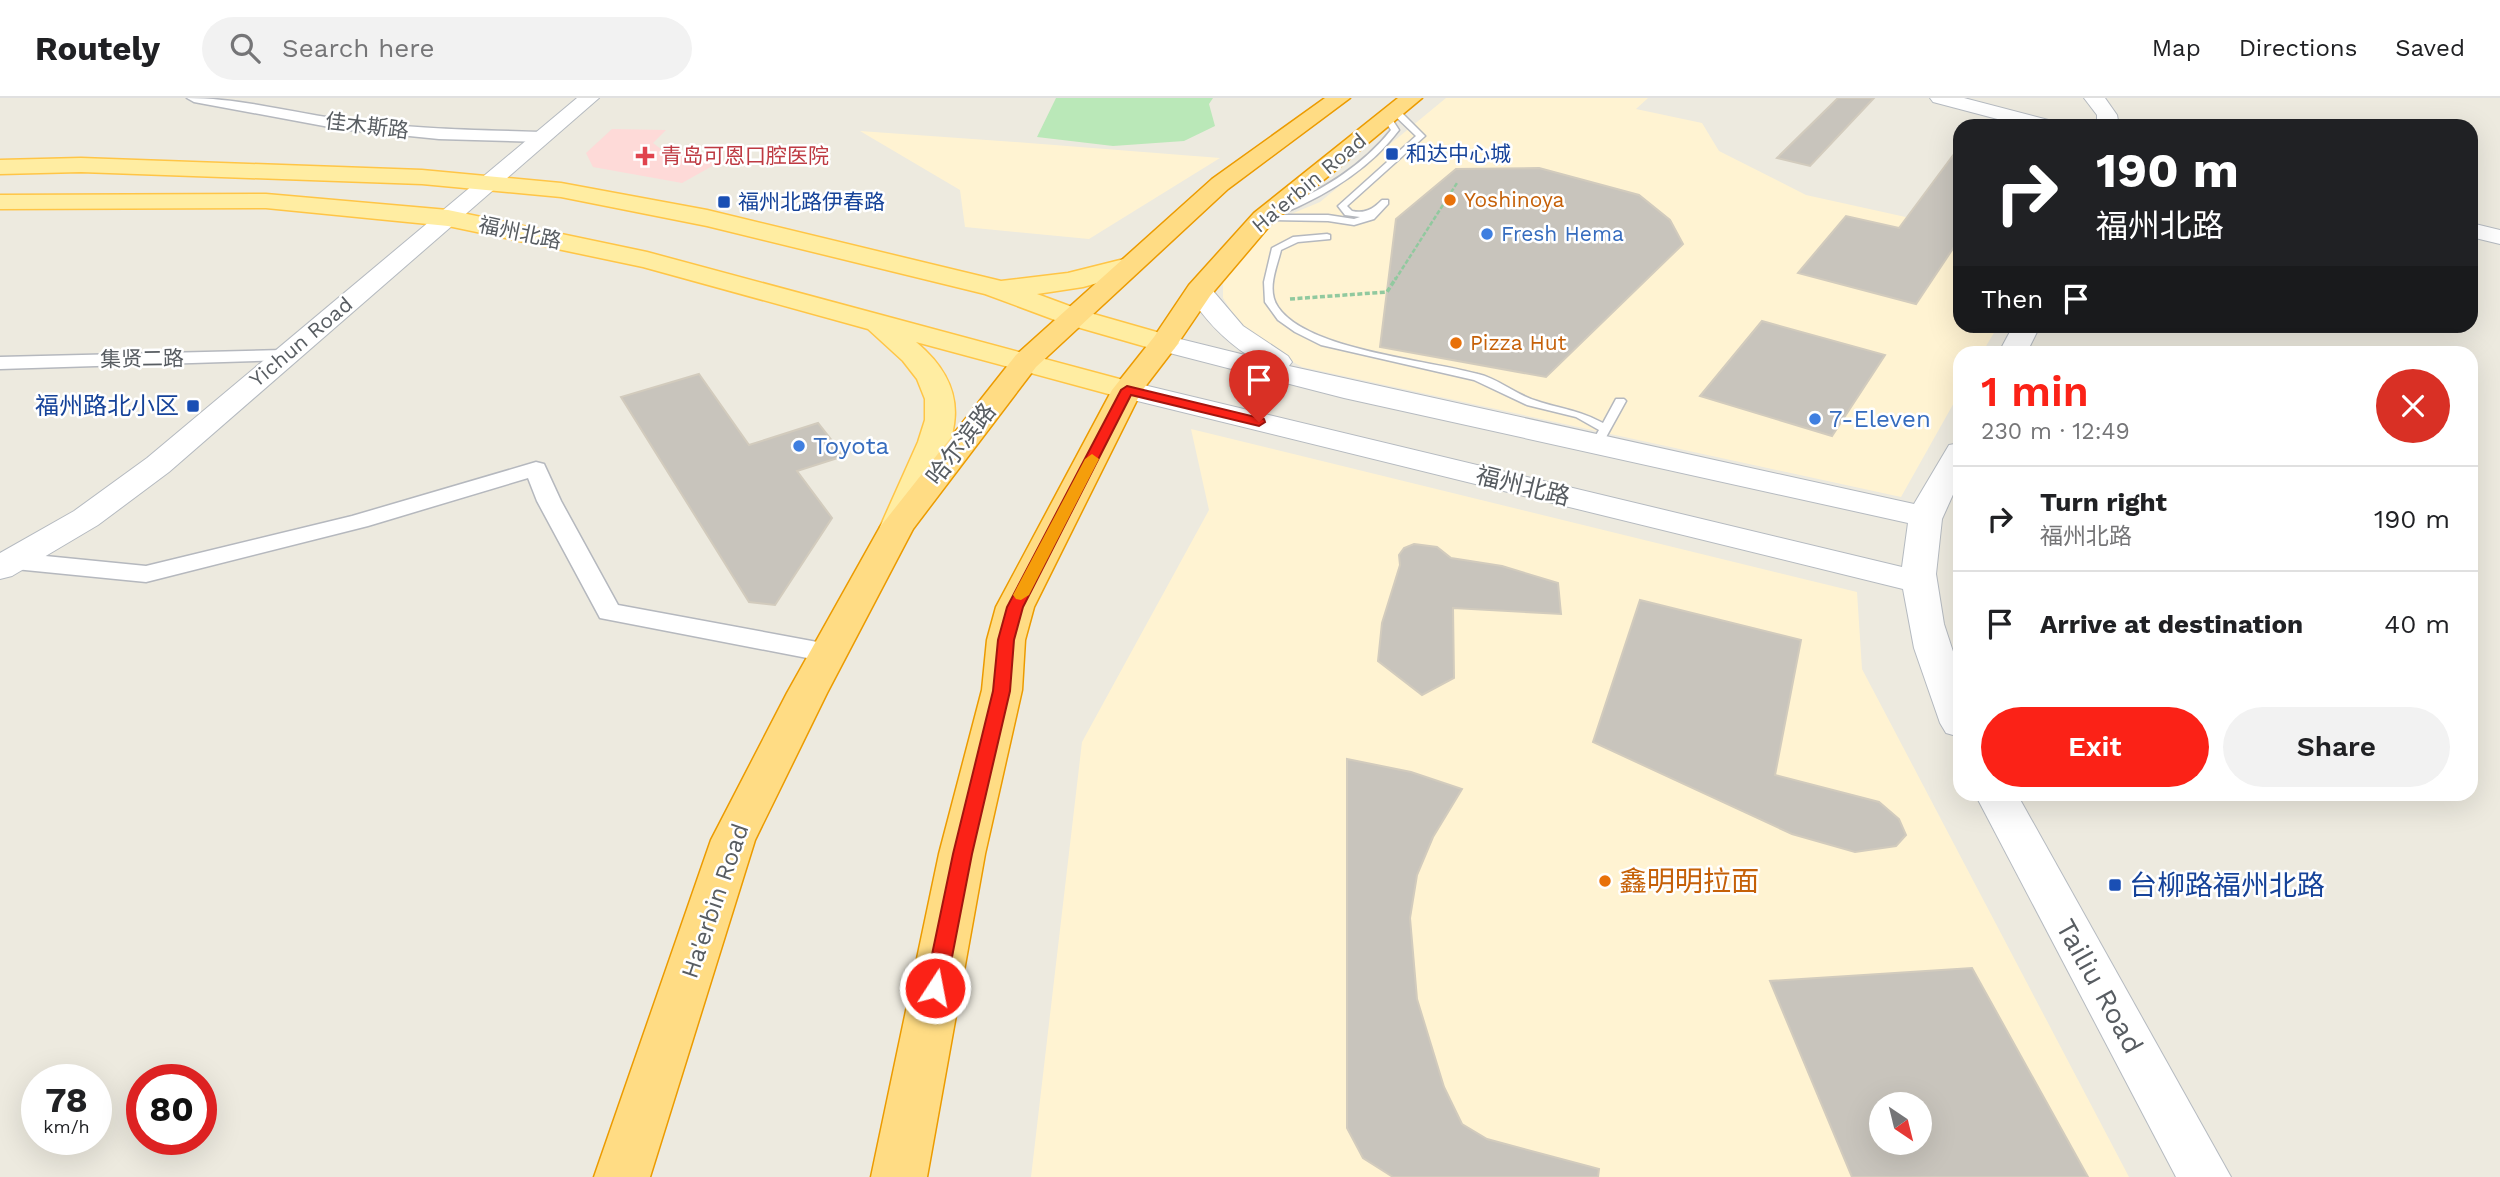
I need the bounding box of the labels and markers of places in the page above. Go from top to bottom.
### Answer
place label: 和达中心城 [1406,141,1511,166]
place label: 青岛可恩口腔医院 [661,143,829,168]
marker: 青岛可恩口腔医院 [635,146,655,166]
marker: 和达中心城 [1384,146,1400,162]
place label: Yoshinoya [1464,187,1565,212]
place label: 福州北路伊春路 [738,189,885,214]
marker: Yoshinoya [1442,192,1458,208]
marker: 福州北路伊春路 [716,194,732,210]
place label: Fresh Hema [1501,221,1624,246]
marker: Fresh Hema [1479,226,1495,242]
place label: Pizza Hut [1470,330,1567,355]
marker: Pizza Hut [1448,335,1464,351]
pin [1229,350,1289,422]
place label: 福州路北小区 [35,392,179,420]
marker: 福州路北小区 [185,398,201,414]
place label: 7-Eleven [1829,405,1931,433]
marker: 7-Eleven [1807,411,1823,427]
place label: Toyota [813,432,889,460]
marker: Toyota [791,438,807,454]
place label: 鑫明明拉面 [1619,865,1759,898]
place label: 台柳路福州北路 [2129,869,2325,902]
marker: 鑫明明拉面 [1597,873,1613,889]
marker: 台柳路福州北路 [2107,877,2123,893]

